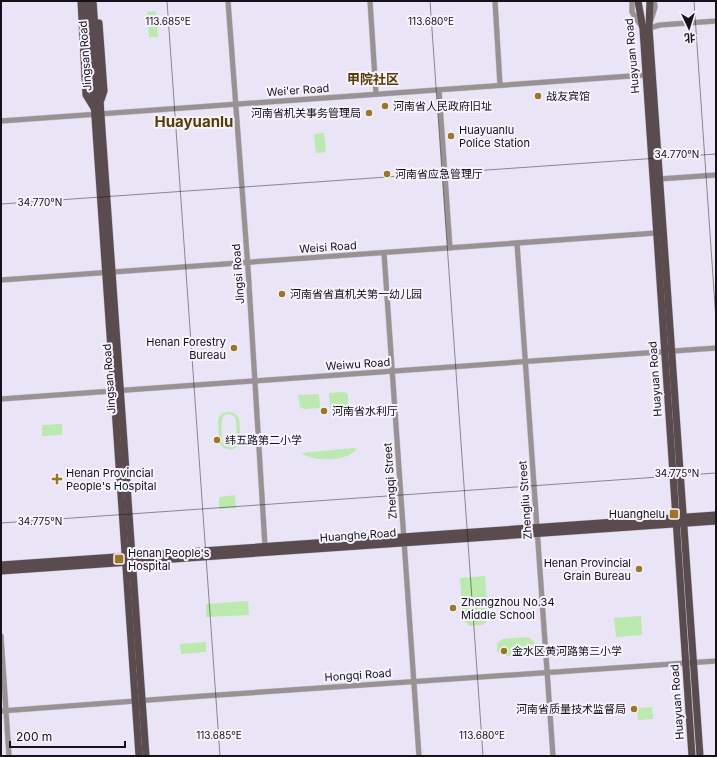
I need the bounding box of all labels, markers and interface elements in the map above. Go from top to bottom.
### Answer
north arrow [669,8,709,48]
text: 113.685°E [145,15,191,27]
text: 113.680°E [408,15,454,27]
street label: Huayuan Road [622,18,642,94]
street label: Jingsan Road [76,20,94,92]
text: 北 [684,31,696,45]
district label: 甲院社区 [347,71,399,87]
street label: Wei'er Road [266,81,330,99]
place label: 战友宾馆 [546,89,590,103]
marker: 战友宾馆 [533,91,543,101]
place label: 河南省人民政府旧址 [393,99,492,113]
marker: 河南省人民政府旧址 [380,101,390,111]
place label: 河南省机关事务管理局 [251,106,361,120]
marker: 河南省机关事务管理局 [364,108,374,118]
district label: Huayuanlu [155,112,233,131]
place label: Huayuanlu Police Station [459,123,530,150]
marker: Huayuanlu Police Station [446,131,456,141]
text: 34.770°N [655,148,699,160]
place label: 河南省应急管理厅 [395,167,483,181]
marker: 河南省应急管理厅 [382,169,392,179]
text: 34.770°N [18,196,62,208]
street label: Weisi Road [299,238,357,256]
street label: Jingsi Road [229,243,247,305]
place label: 河南省省直机关第一幼儿园 [290,287,422,301]
marker: 河南省省直机关第一幼儿园 [277,289,287,299]
place label: Henan Forestry Bureau [146,335,226,362]
street label: Huayuan Road [645,341,665,417]
street label: Jingsan Road [100,343,118,415]
marker: Henan Forestry Bureau [229,343,239,353]
street label: Weiwu Road [325,355,391,373]
place label: 河南省水利厅 [332,404,398,418]
marker: 河南省水利厅 [319,406,329,416]
place label: 纬五路第二小学 [225,433,302,447]
marker: 纬五路第二小学 [212,435,222,445]
street label: Zhengqi Street [380,442,400,520]
street label: Zhengliu Street [515,460,535,540]
place label: Henan Provincial People's Hospital [66,466,156,493]
text: 34.775°N [655,467,699,479]
marker: Henan Provincial People's Hospital [51,473,63,485]
place label: Huanghelu [609,507,665,521]
marker: Huanghelu [668,508,680,520]
text: 34.775°N [18,515,62,527]
street label: Huanghe Road [319,525,397,545]
place label: Henan People's Hospital [128,546,210,573]
marker: Henan People's Hospital [113,553,125,565]
place label: Henan Provincial Grain Bureau [544,556,631,583]
marker: Henan Provincial Grain Bureau [634,564,644,574]
place label: Zhengzhou No.34 Middle School [461,595,555,622]
marker: Zhengzhou No.34 Middle School [448,603,458,613]
place label: 金水区黄河路第三小学 [512,644,622,658]
marker: 金水区黄河路第三小学 [499,646,509,656]
street label: Huayuan Road [667,664,687,740]
street label: Hongqi Road [324,666,392,684]
place label: 河南省质量技术监督局 [516,702,626,716]
marker: 河南省质量技术监督局 [629,704,639,714]
scale bar [10,723,125,749]
text: 200 m [16,729,52,744]
text: 113.685°E [196,729,242,741]
text: 113.680°E [459,729,505,741]

